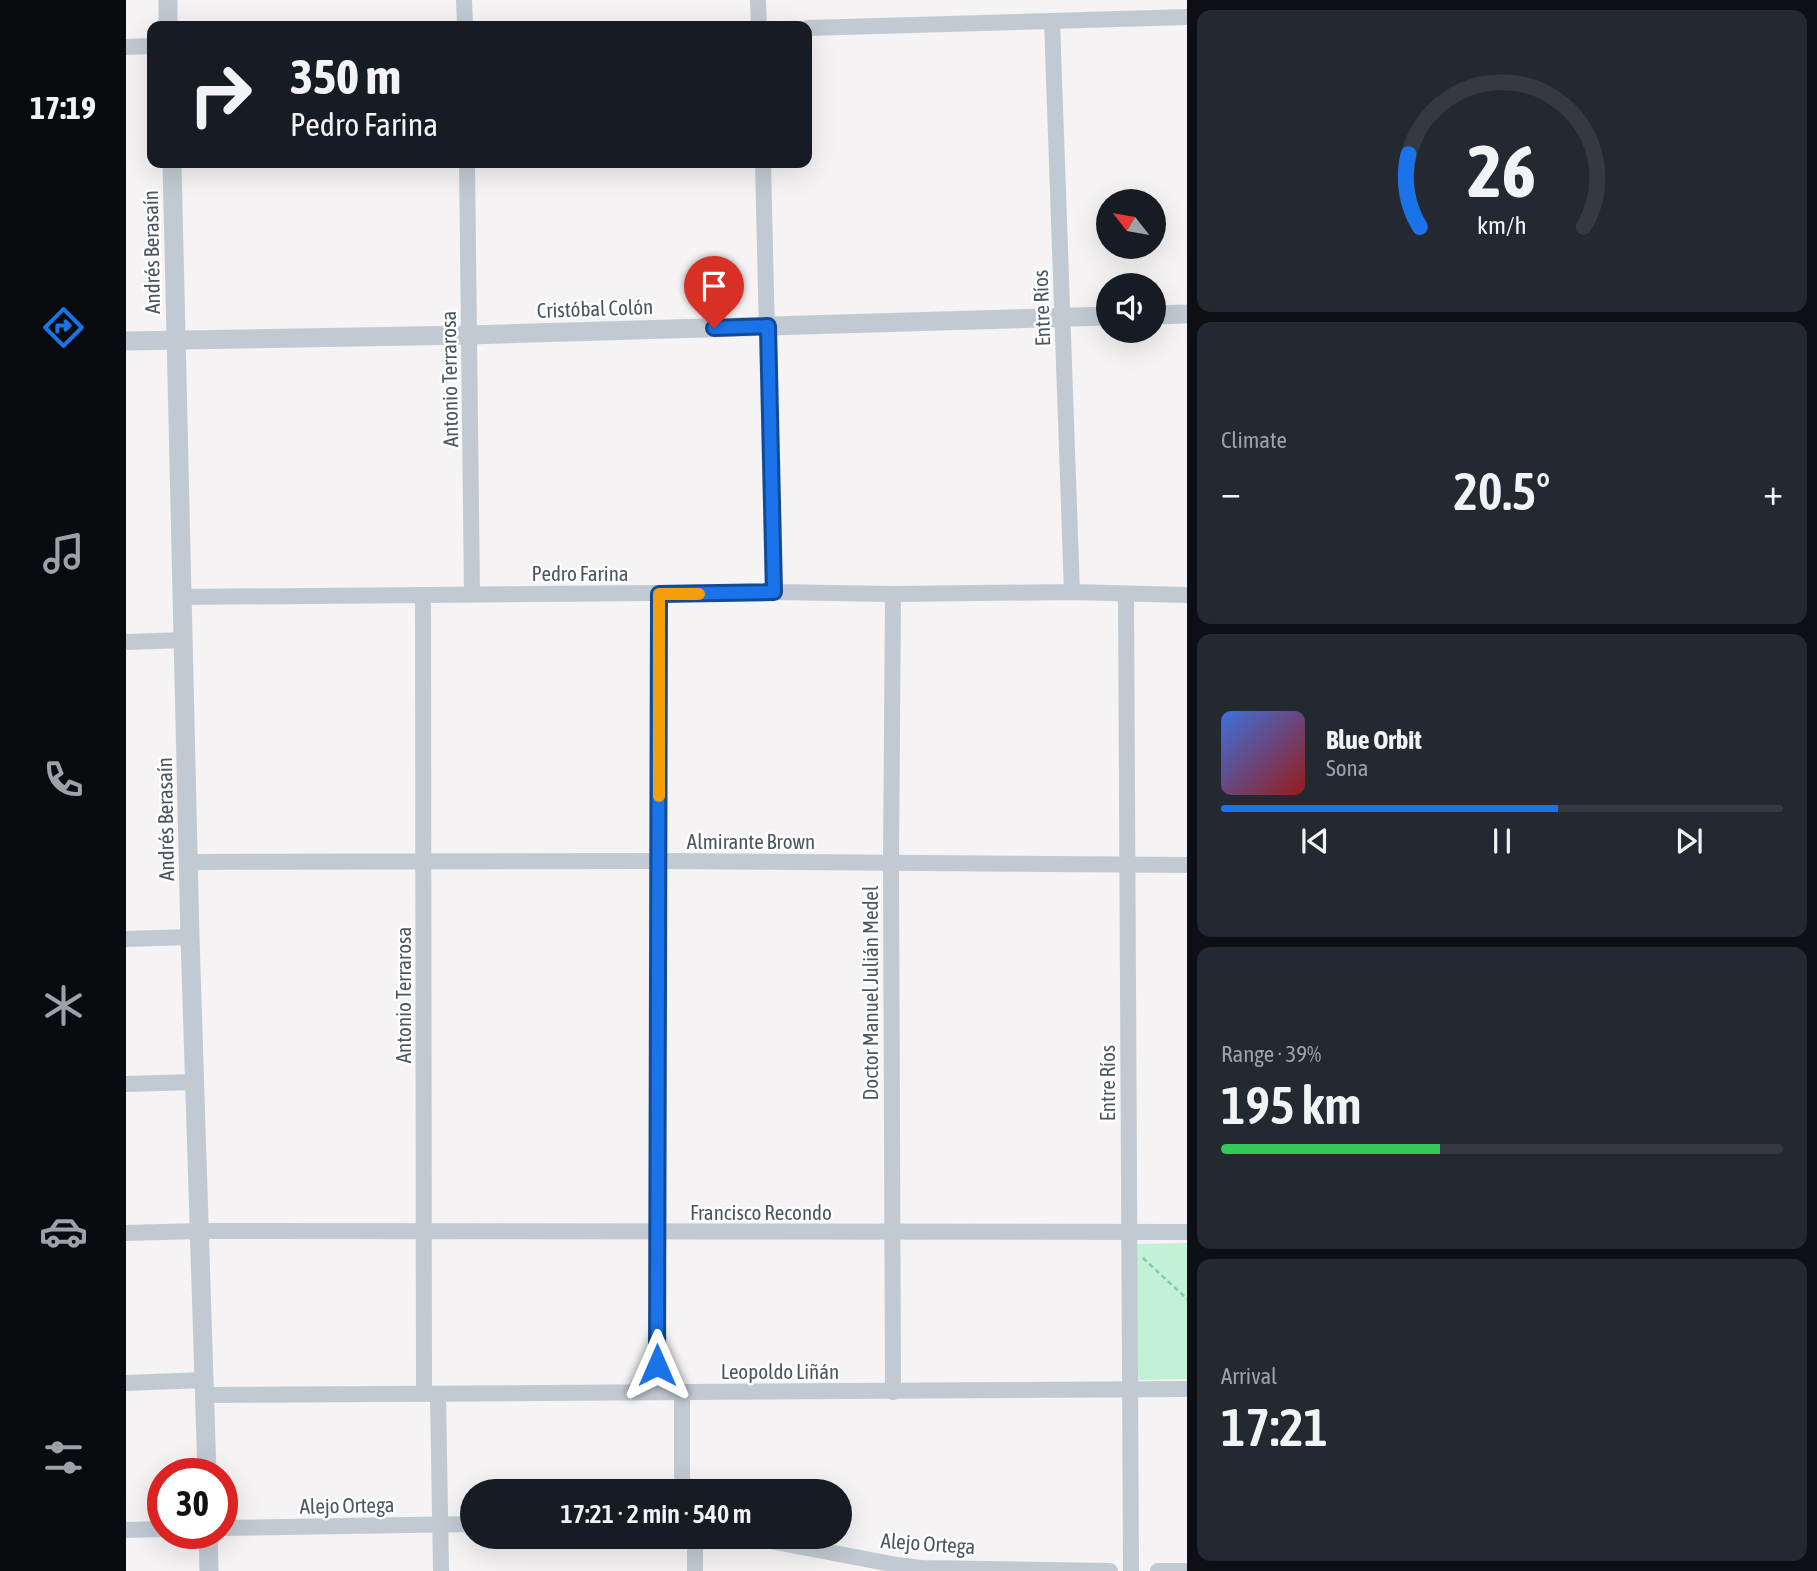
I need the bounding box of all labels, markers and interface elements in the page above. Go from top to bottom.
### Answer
text: 350 m [290,48,401,104]
icon: right [175,49,266,140]
text: 17:19 [30,89,96,126]
text: Pedro Farina [290,106,438,143]
text: 26 [1468,129,1536,212]
north arrow [1096,189,1166,259]
map controls [1096,189,1166,343]
street label: Andrés Berasaín [138,190,164,314]
text: km/h [1477,211,1527,239]
pin [684,256,744,328]
icon: arrive [695,267,733,305]
street label: Entre Ríos [1028,269,1054,347]
button: sound [1096,273,1166,343]
street label: Cristóbal Colón [536,294,654,322]
icon: directions [39,303,88,352]
street label: Antonio Terrarosa [436,311,462,447]
text: Climate [1221,427,1287,453]
text: 20.5° [1454,461,1550,521]
text: − [1221,470,1241,513]
text: + [1763,470,1783,513]
icon: music [39,529,88,578]
street label: Pedro Farina [531,561,629,585]
text: Blue Orbit [1326,725,1422,755]
icon: phone [39,755,88,804]
text: Sona [1326,755,1368,781]
street label: Andrés Berasaín [152,757,178,881]
icon: previous [1296,822,1334,860]
icon: pause [1483,822,1521,860]
icon: next [1670,822,1708,860]
street label: Almirante Brown [687,829,815,853]
street label: Doctor Manuel Julián Medel [858,885,882,1100]
street label: Antonio Terrarosa [391,927,415,1063]
icon: climate [39,981,88,1030]
text: Range · 39% [1221,1041,1321,1067]
street label: Entre Ríos [1095,1045,1119,1121]
text: 195 km [1221,1075,1362,1135]
street label: Francisco Recondo [690,1200,832,1224]
icon: car [39,1207,88,1256]
position arrow [620,1328,694,1402]
street label: Leopoldo Liñán [721,1359,839,1383]
text: Arrival [1221,1363,1277,1389]
text: 17:21 [1221,1397,1328,1457]
icon: filters [39,1433,88,1482]
speed limit sign: 30 [147,1458,238,1549]
street label: Alejo Ortega [299,1492,395,1518]
text: 17:21 · 2 min · 540 m [561,1499,751,1529]
street label: Alejo Ortega [880,1528,976,1558]

